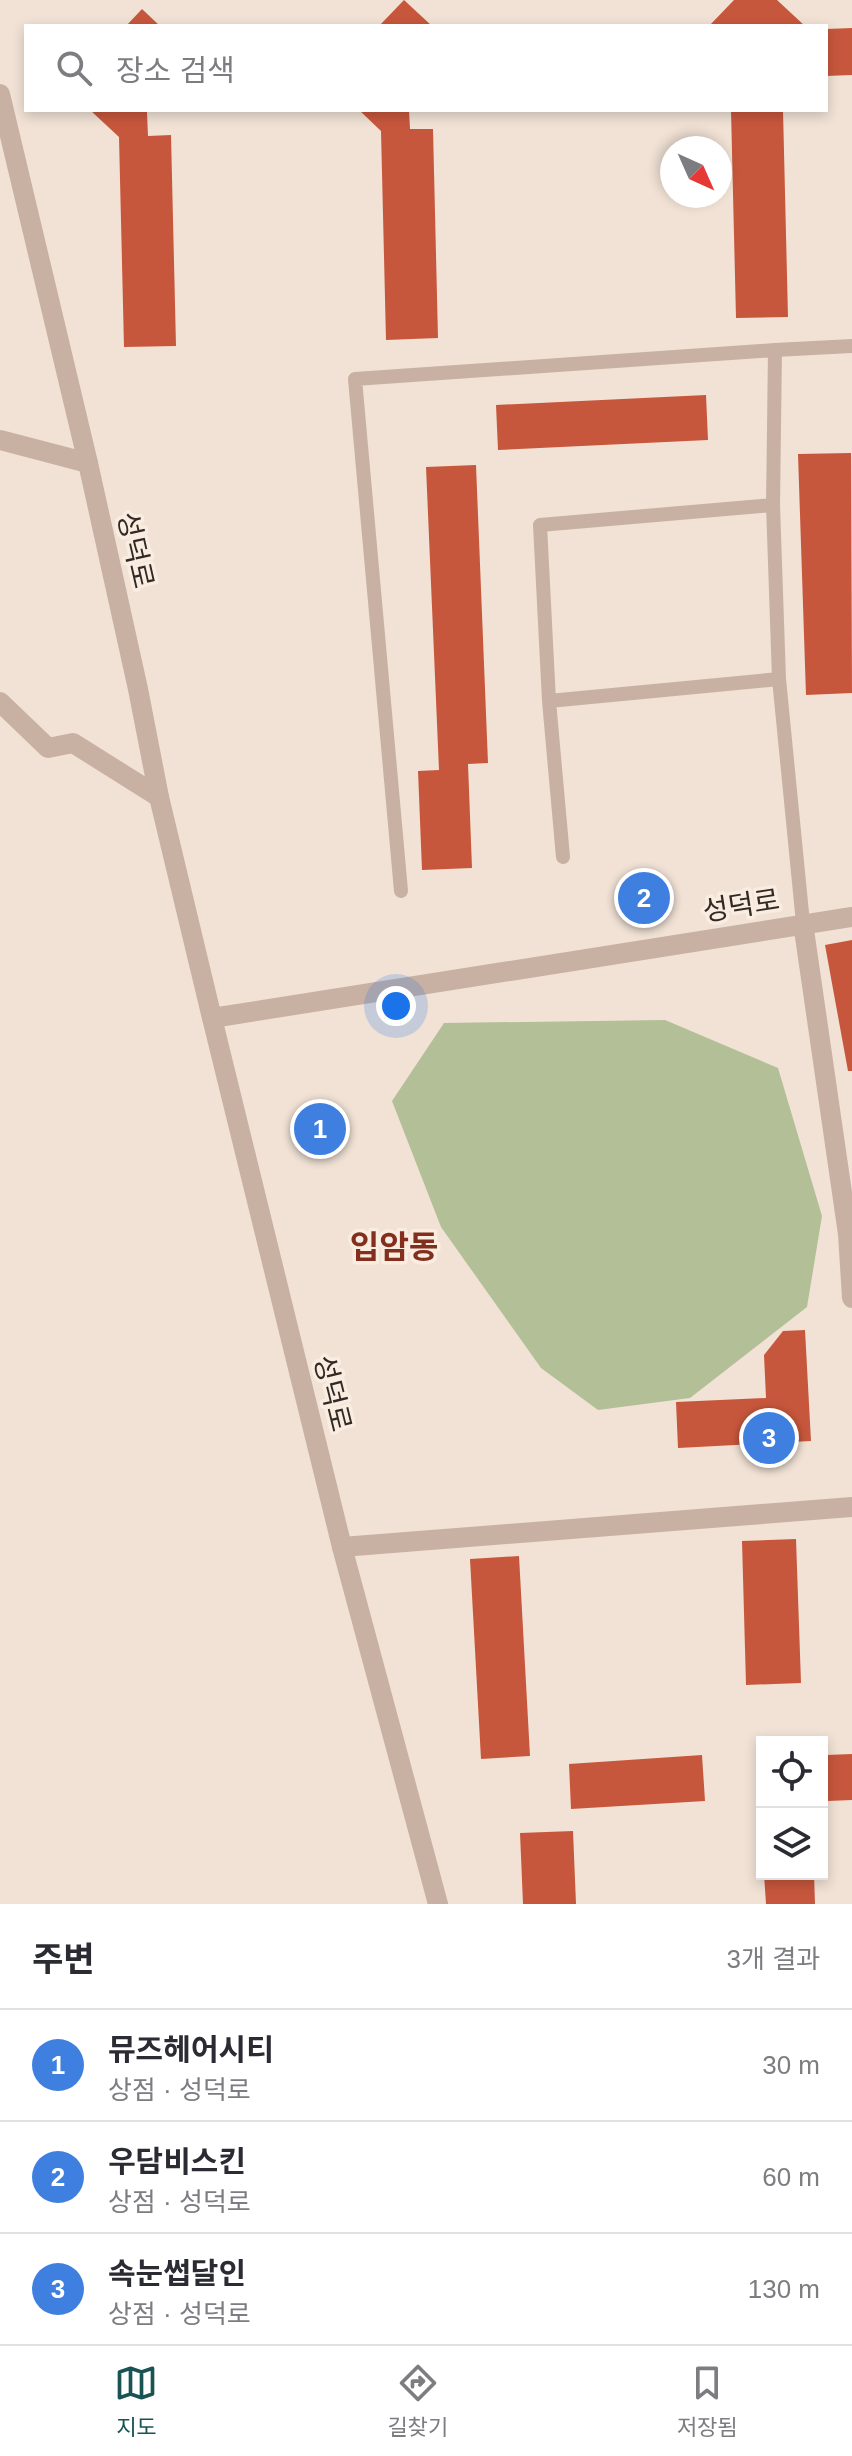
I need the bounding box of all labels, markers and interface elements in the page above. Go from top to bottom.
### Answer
search box [24,24,828,112]
icon: search [52,46,96,90]
text: 장소 검색 [116,54,235,87]
north arrow [660,136,732,208]
street label: 성덕로 [112,509,159,591]
pin: 2 [618,868,670,928]
street label: 성덕로 [700,884,782,927]
your location [376,986,416,1026]
pin: 1 [294,1099,346,1159]
district label: 입암동 [350,1229,438,1265]
street label: 성덕로 [308,1352,357,1434]
pin: 3 [743,1408,795,1468]
map controls [756,1736,828,1880]
button: locate [756,1736,828,1808]
button: layers [756,1808,828,1880]
text: 주변 [32,1940,95,1978]
text: 3개 결과 [727,1944,820,1974]
text: 뮤즈헤어시티 [108,2033,274,2066]
text: 1 [51,2050,65,2080]
text: 30 m [762,2050,820,2080]
text: 상점 · 성덕로 [108,2075,251,2105]
text: 우담비스킨 [108,2145,246,2178]
text: 2 [51,2162,65,2192]
text: 60 m [762,2162,820,2192]
text: 상점 · 성덕로 [108,2187,251,2217]
text: 속눈썹달인 [108,2257,246,2290]
text: 3 [51,2274,65,2304]
text: 130 m [748,2274,820,2304]
text: 상점 · 성덕로 [108,2299,251,2329]
tab: 지도 [114,2361,158,2441]
tab: 길찾기 [387,2361,448,2441]
tab: 저장됨 [677,2361,738,2441]

